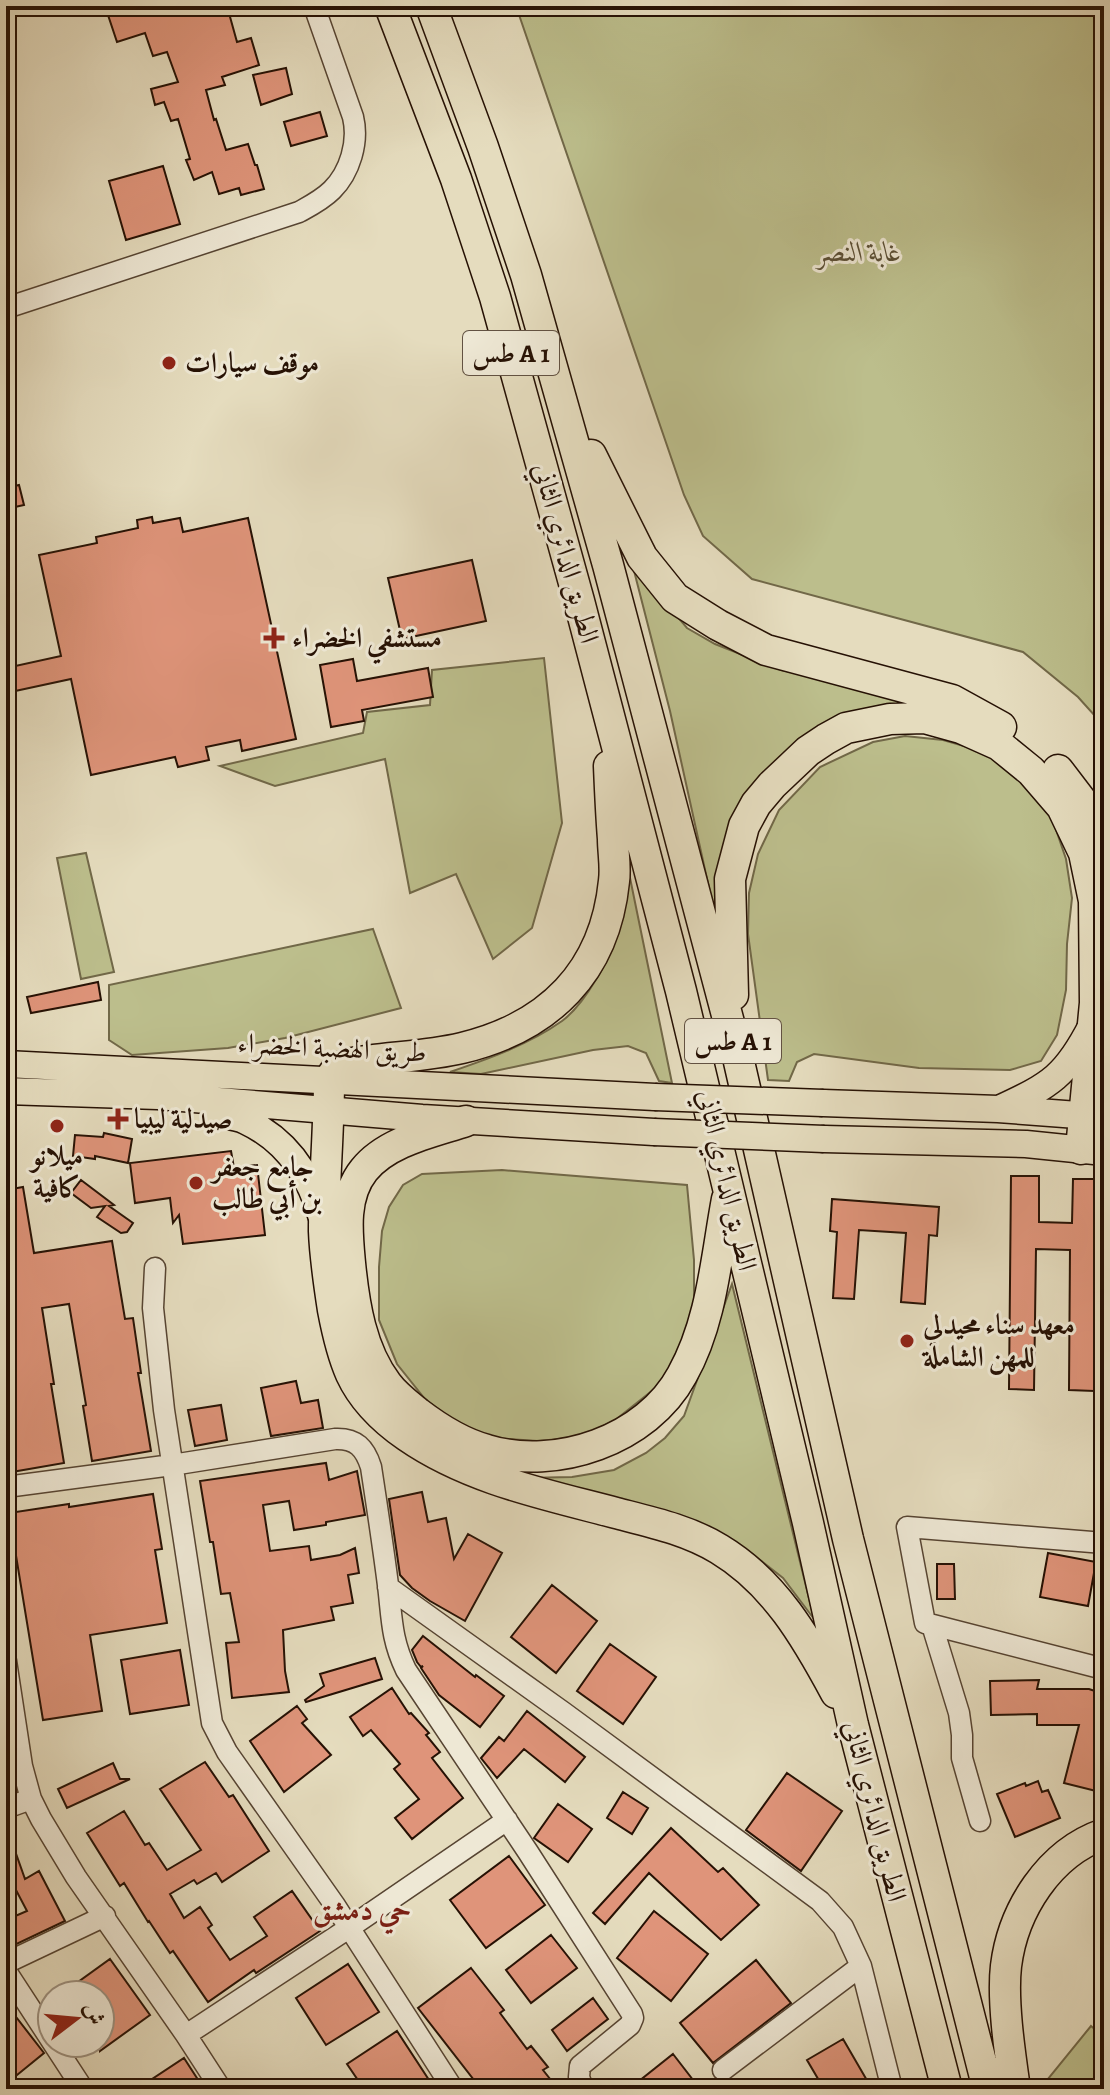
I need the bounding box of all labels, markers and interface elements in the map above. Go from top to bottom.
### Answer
park label: غابة النصر [814,233,902,271]
road number: طس A 1 [463,331,559,375]
place label: موقف سيارات [185,344,319,382]
marker: موقف سيارات [160,354,178,372]
street label: الطريق الدائري الثاني [521,459,608,648]
place label: مستشفي الخضراء [292,619,442,665]
marker: مستشفي الخضراء [263,627,285,649]
road number: طس A 1 [685,1019,781,1063]
street label: طريق الهضبة الخضراء [236,1024,428,1072]
street label: الطريق الدائري الثاني [685,1085,766,1275]
place label: صيدلية ليبيا [134,1100,233,1138]
marker: صيدلية ليبيا [109,1110,127,1128]
marker: ميلانو كافية [48,1117,66,1135]
place label: ميلانو كافية [28,1137,83,1207]
place label: جامع جعفر بن أبي طالب [209,1148,322,1221]
marker: جامع جعفر بن أبي طالب [187,1174,205,1192]
place label: معهد سناء محيدلي للمهن الشاملة [921,1306,1075,1376]
marker: معهد سناء محيدلي للمهن الشاملة [898,1332,916,1350]
street label: الطريق الدائري الثاني [831,1717,916,1906]
district label: حي دمشق [313,1890,411,1935]
north arrow [36,1979,116,2059]
text: ش [77,1999,112,2028]

